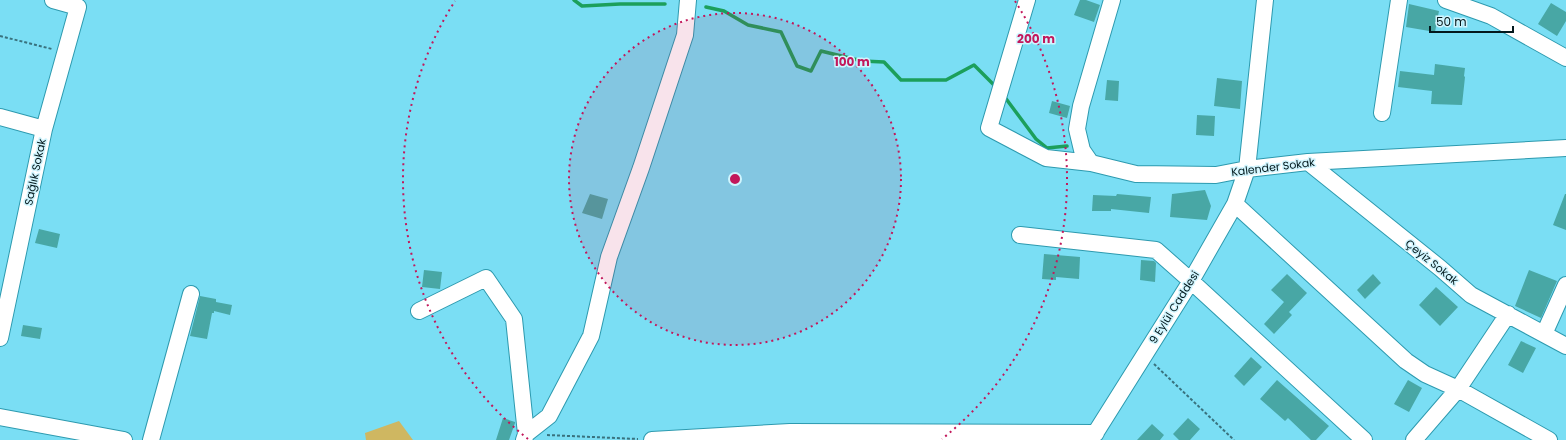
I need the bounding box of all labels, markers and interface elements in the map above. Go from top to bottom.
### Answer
scale bar [1430,8,1513,34]
text: 50 m [1436,13,1467,30]
text: 200 m [1017,30,1055,47]
text: 100 m [834,53,870,70]
street label: Sağlık Sokak [20,137,50,207]
street label: Kalender Sokak [1230,154,1316,180]
centre of rings [728,172,742,186]
street label: Çeyiz Sokak [1402,236,1462,289]
street label: 9 Eylül Caddesi [1145,267,1203,347]

